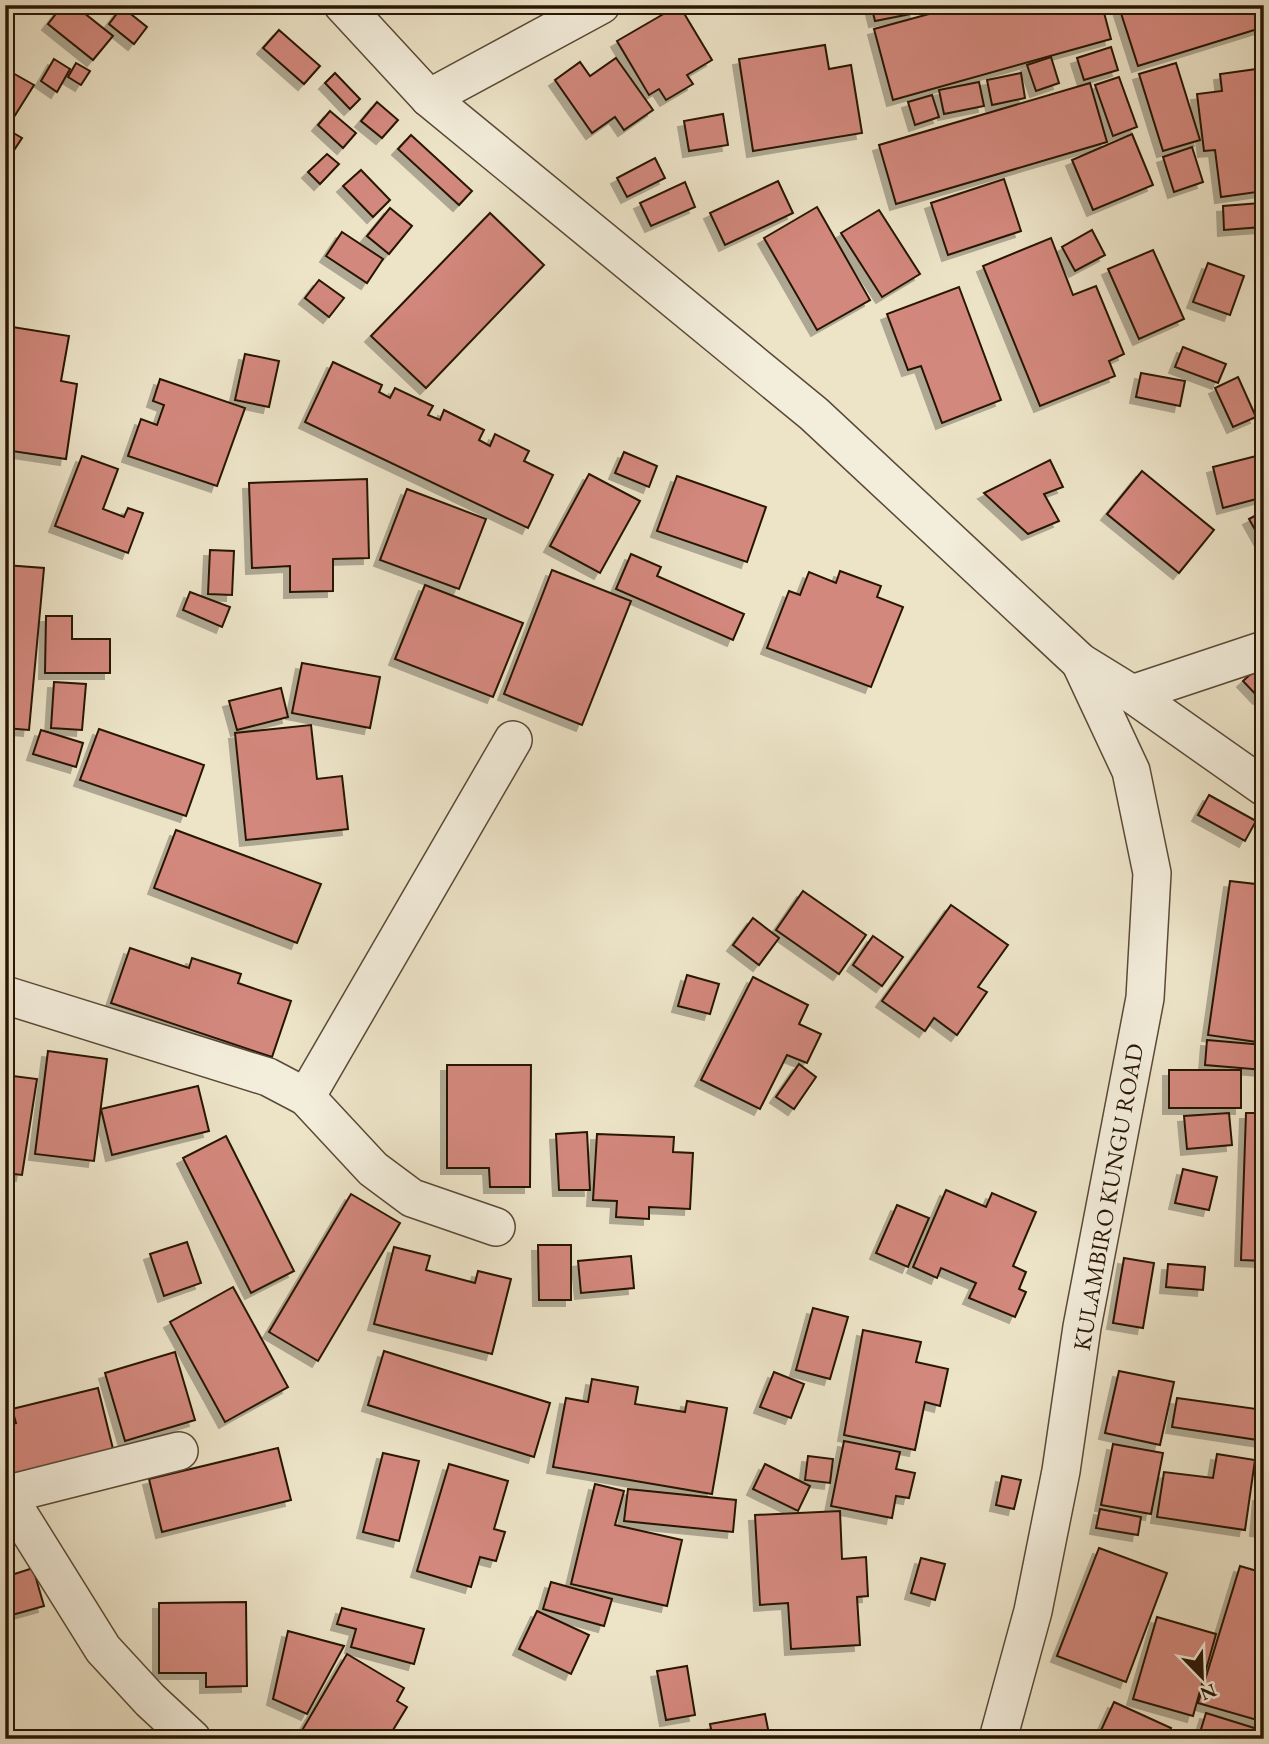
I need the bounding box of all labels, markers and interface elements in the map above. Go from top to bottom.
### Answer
street label: KULAMBIRO KUNGU ROAD [1066,1041,1150,1353]
north arrow [1168,1642,1238,1712]
text: N [1196,1678,1220,1707]

